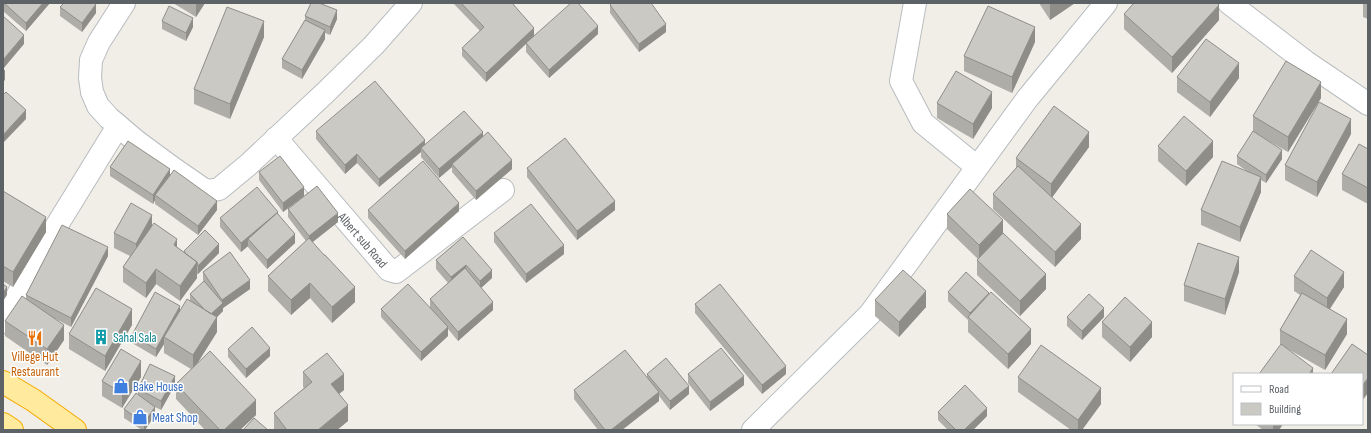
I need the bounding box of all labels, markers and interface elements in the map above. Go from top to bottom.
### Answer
street label: Albert sub Road [334,209,391,271]
building icon: Sahal Sala [92,328,110,346]
restaurant icon: Villege Hut Restaurant [26,329,44,347]
place label: Sahal Sala [113,330,157,346]
place label: Villege Hut Restaurant [11,349,59,380]
legend [1233,373,1363,425]
shop icon: Bake House [112,377,130,395]
place label: Bake House [133,379,183,395]
text: Road [1269,382,1289,397]
text: Building [1269,402,1301,417]
shop icon: Meat Shop [131,408,149,426]
place label: Meat Shop [152,410,198,426]

